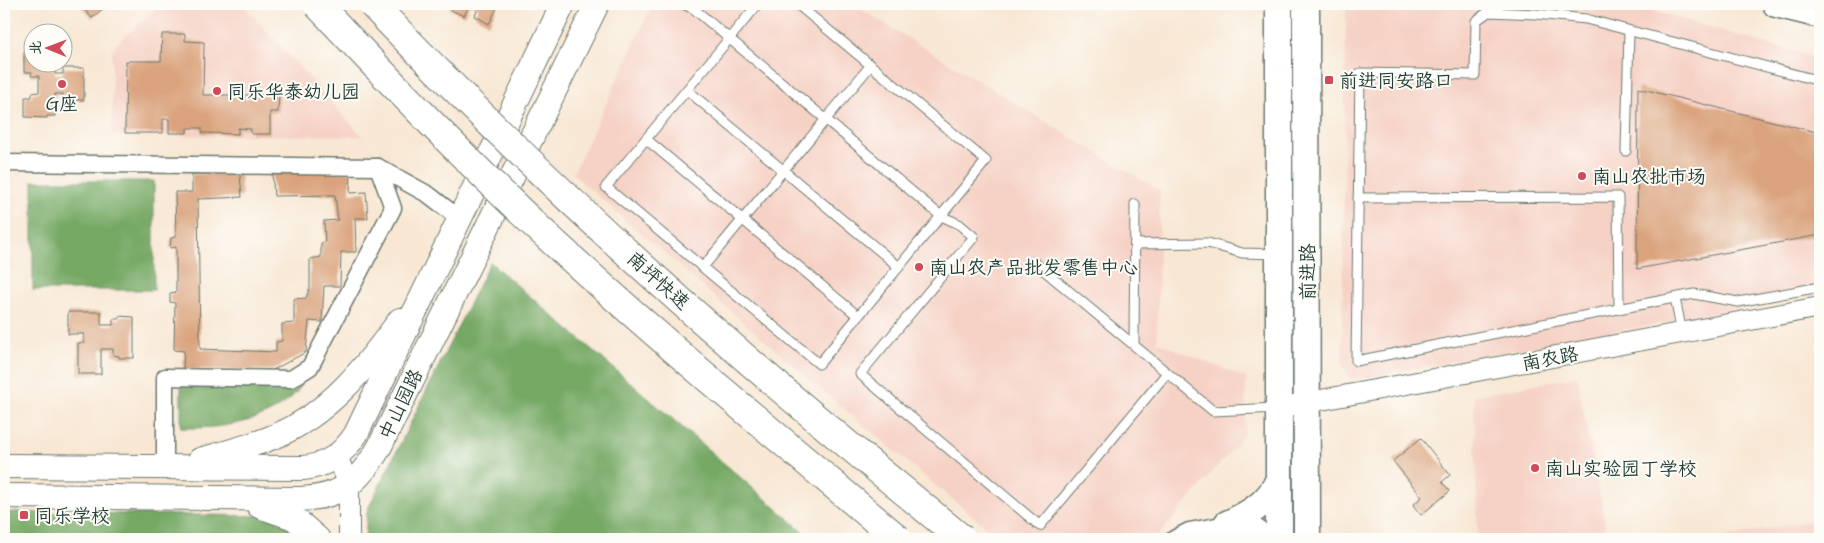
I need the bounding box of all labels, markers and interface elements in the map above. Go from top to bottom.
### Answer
north arrow [22,22,72,72]
text: 北 [26,41,46,55]
place label: 前进同安路口 [1339,68,1453,95]
marker: 前进同安路口 [1323,74,1335,86]
marker: G座 [56,78,68,90]
place label: 同乐华泰幼儿园 [227,79,360,106]
marker: 同乐华泰幼儿园 [211,85,223,97]
place label: G座 [46,91,78,118]
place label: 南山农批市场 [1592,164,1706,191]
marker: 南山农批市场 [1576,170,1588,182]
street label: 前进路 [1295,243,1322,301]
street label: 南坪快速 [621,246,695,317]
place label: 南山农产品批发零售中心 [929,255,1138,282]
marker: 南山农产品批发零售中心 [913,261,925,273]
street label: 南农路 [1520,341,1581,378]
street label: 中山园路 [373,365,430,445]
place label: 南山实验园丁学校 [1545,456,1697,483]
marker: 南山实验园丁学校 [1529,462,1541,474]
place label: 同乐学校 [34,503,110,530]
marker: 同乐学校 [18,509,30,521]

